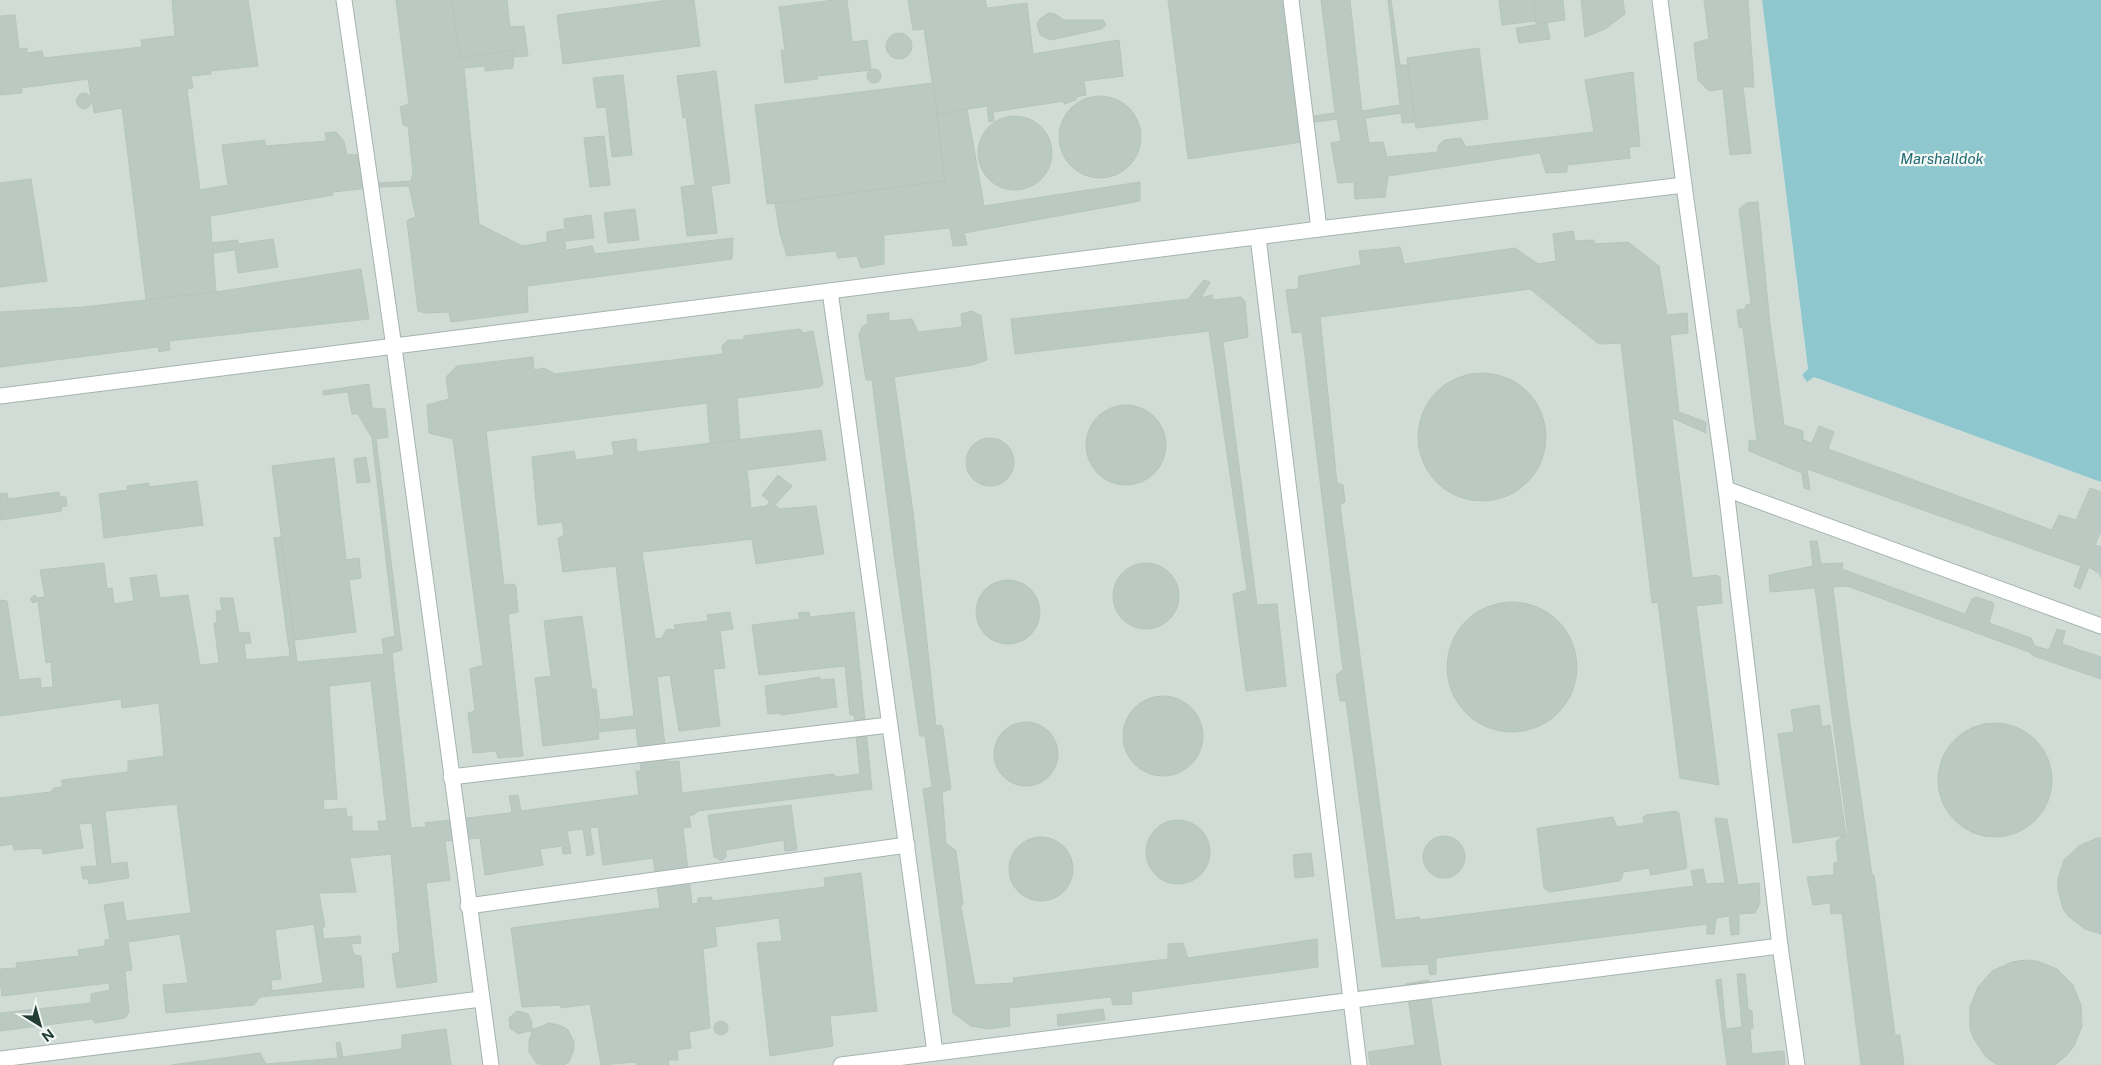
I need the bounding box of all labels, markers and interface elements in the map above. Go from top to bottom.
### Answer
water label: Marshalldok [1900,150,1985,167]
north arrow [15,1000,65,1050]
text: N [39,1026,57,1045]

